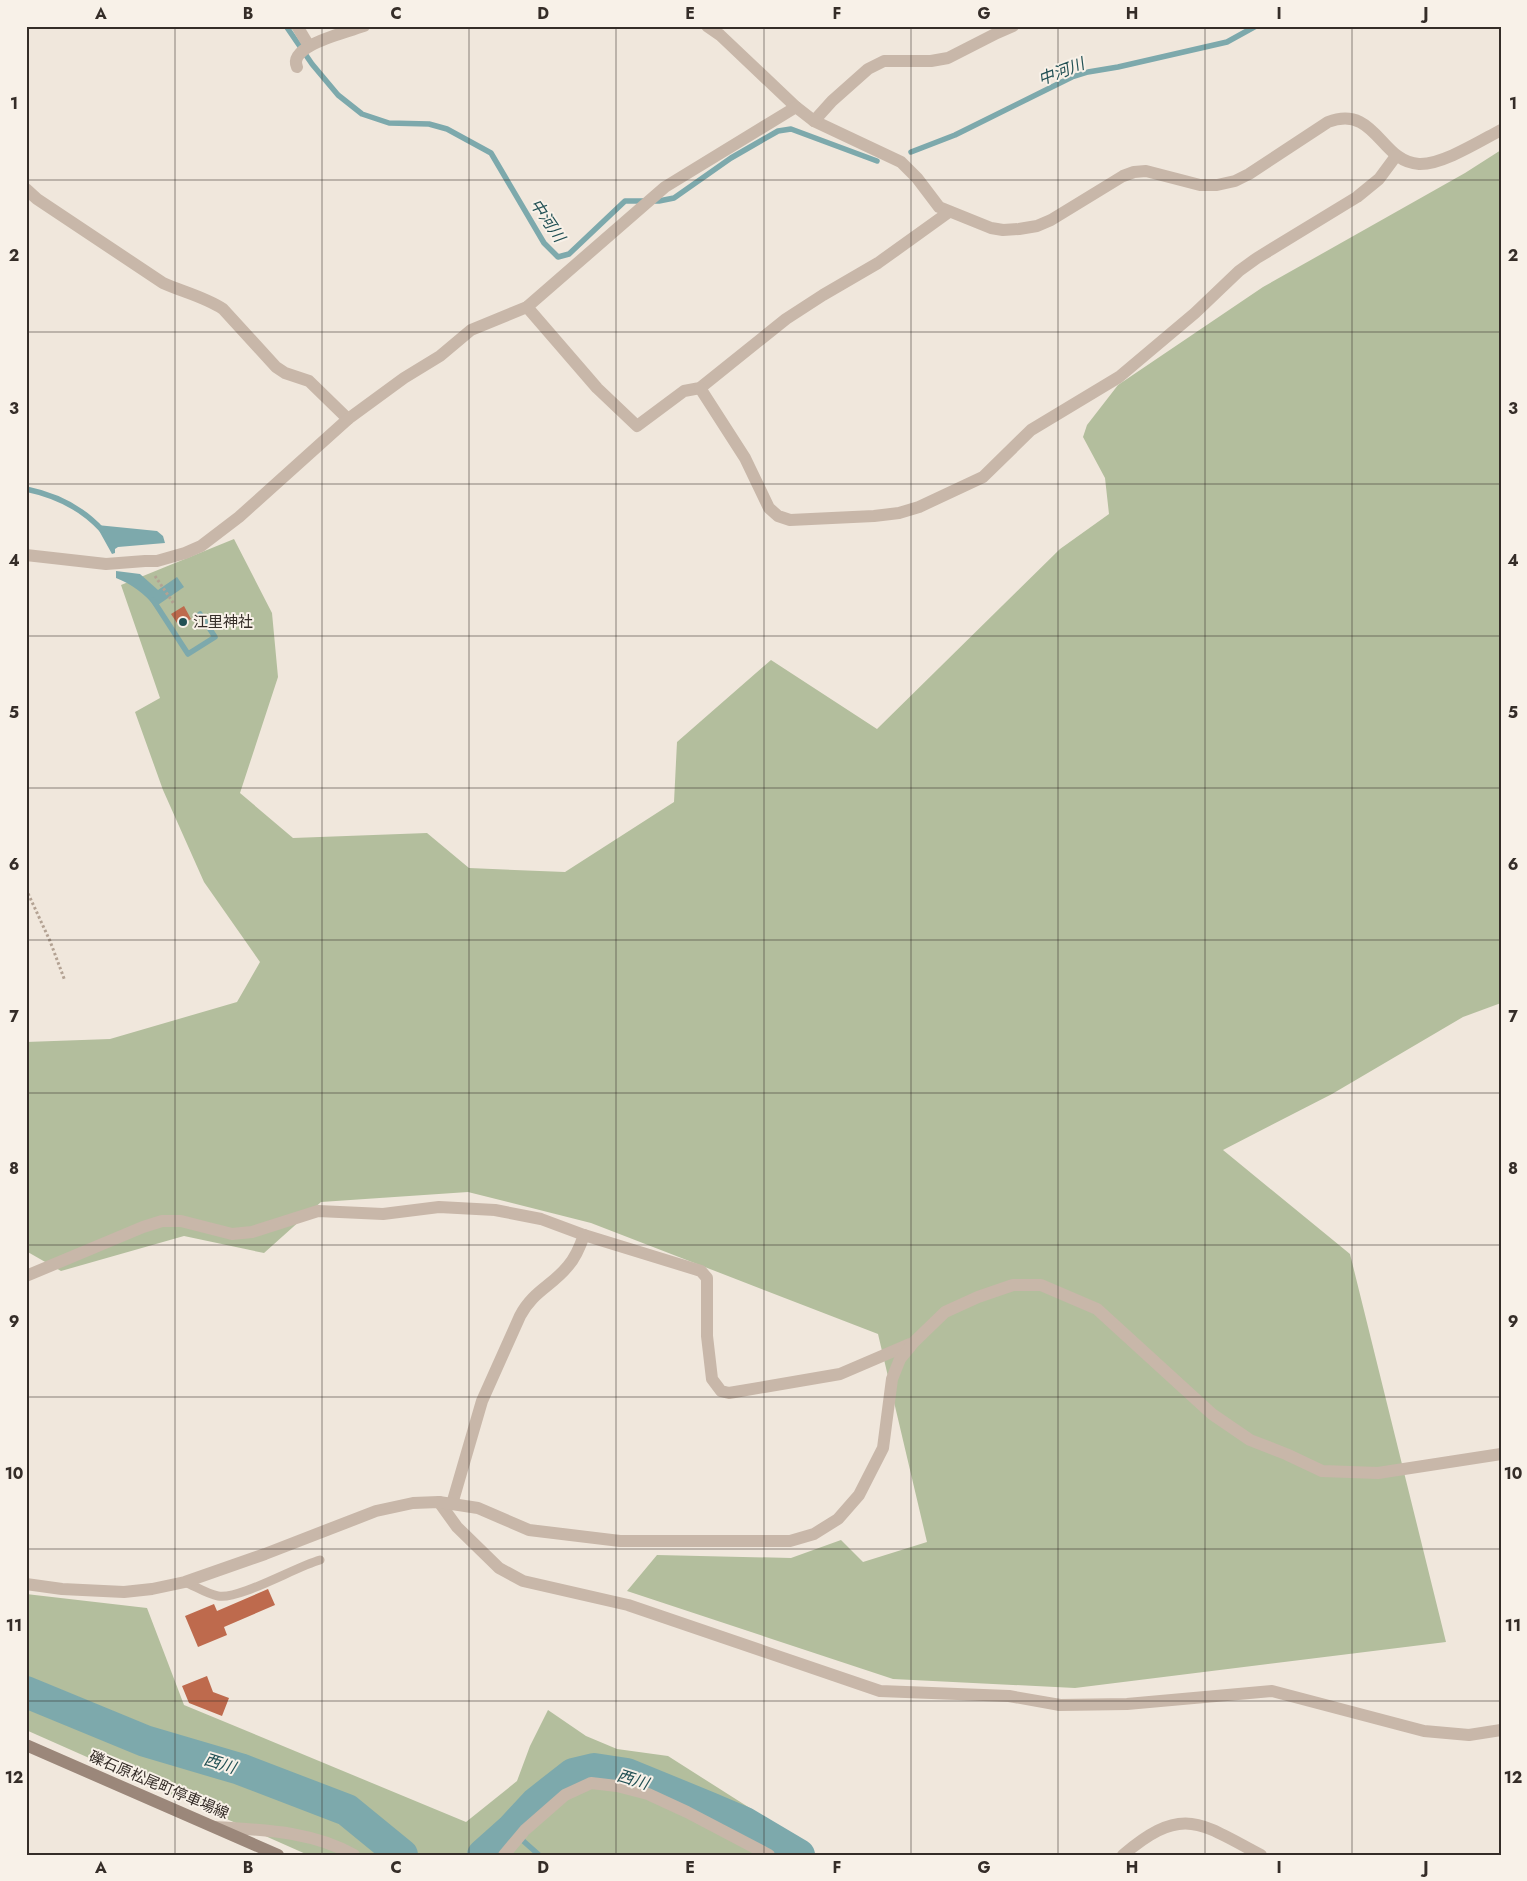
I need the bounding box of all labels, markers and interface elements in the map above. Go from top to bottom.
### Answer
text: A [94,2,107,25]
text: B [243,2,253,25]
text: C [390,2,402,25]
text: D [537,2,549,25]
text: E [685,2,695,25]
text: F [833,2,841,25]
text: G [977,2,991,25]
text: H [1126,2,1138,25]
text: I [1276,2,1282,25]
text: J [1420,2,1429,25]
water label: 中河川 [1035,51,1090,91]
text: 1 [10,92,18,115]
text: 1 [1509,92,1517,115]
water label: 中河川 [525,194,572,248]
text: 2 [9,244,19,267]
text: 2 [1508,244,1518,267]
text: 3 [9,397,19,420]
text: 3 [1508,397,1518,420]
text: 4 [8,549,20,572]
text: 4 [1507,549,1519,572]
place label: 江里神社 [193,611,253,633]
marker: 江里神社 [177,616,189,628]
text: 5 [9,701,19,724]
text: 5 [1508,701,1518,724]
text: 6 [9,853,19,876]
text: 6 [1508,853,1518,876]
text: 7 [9,1005,19,1028]
text: 7 [1508,1005,1518,1028]
text: 8 [9,1157,19,1180]
text: 8 [1508,1157,1518,1180]
text: 9 [9,1310,19,1333]
text: 9 [1508,1310,1518,1333]
text: 10 [5,1462,23,1485]
text: 10 [1504,1462,1522,1485]
text: 11 [6,1614,22,1637]
text: 11 [1505,1614,1521,1637]
street label: 礫石原松尾町停車場線 [86,1746,232,1824]
water label: 西川 [201,1748,240,1780]
water label: 西川 [614,1764,653,1796]
text: 12 [5,1766,23,1789]
text: 12 [1504,1766,1522,1789]
text: A [94,1856,107,1879]
text: B [243,1856,253,1879]
text: C [390,1856,402,1879]
text: D [537,1856,549,1879]
text: E [685,1856,695,1879]
text: F [833,1856,841,1879]
text: G [977,1856,991,1879]
text: H [1126,1856,1138,1879]
text: I [1276,1856,1282,1879]
text: J [1420,1856,1429,1879]

